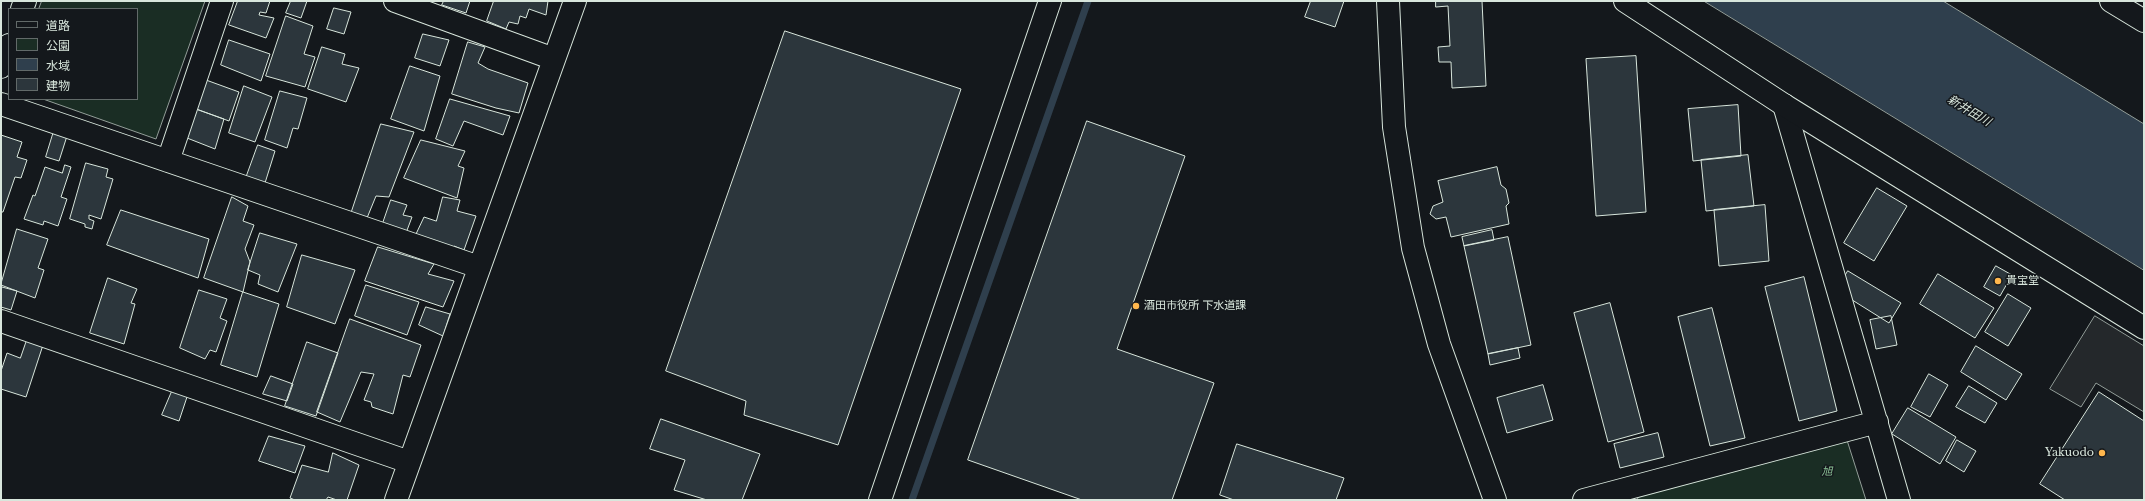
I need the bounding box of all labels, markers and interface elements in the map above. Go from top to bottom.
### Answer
legend [8,8,138,100]
text: 道路 [46,18,70,33]
text: 公園 [46,38,70,53]
text: 水域 [46,58,70,73]
text: 建物 [46,78,70,93]
water label: 新井田川 [1945,92,1993,130]
place label: 貴宝堂 [2006,274,2039,288]
marker: 貴宝堂 [1993,276,2003,286]
place label: 酒田市役所 下水道課 [1144,299,1246,313]
marker: 酒田市役所 下水道課 [1131,301,1141,311]
place label: Yakuodo [2045,446,2094,460]
marker: Yakuodo [2097,448,2107,458]
park label: 旭 [1822,465,1832,479]

